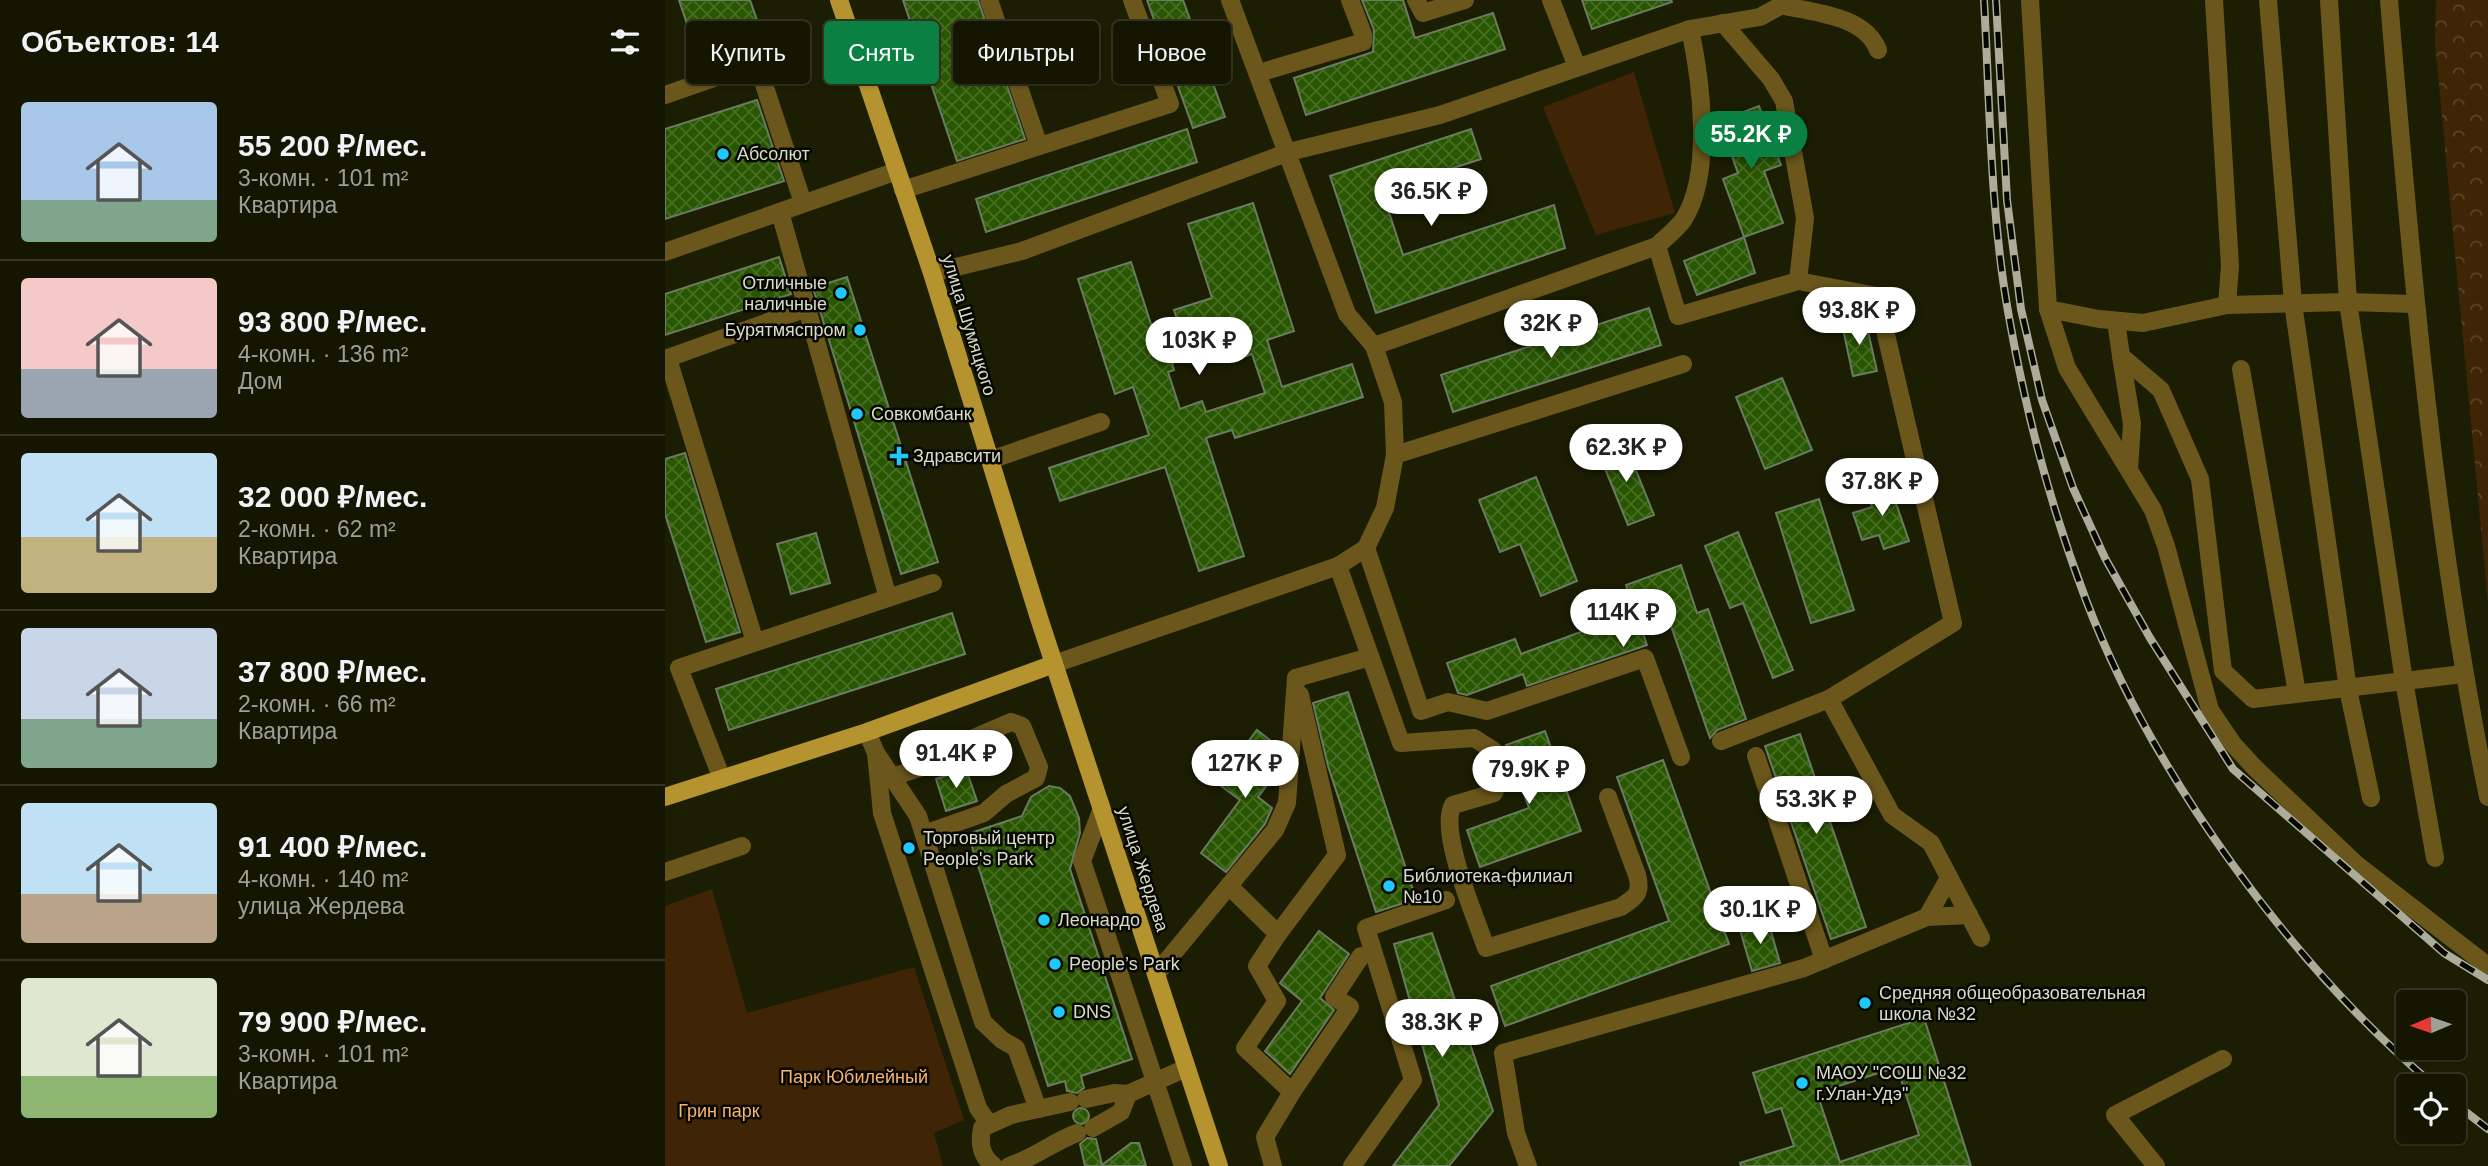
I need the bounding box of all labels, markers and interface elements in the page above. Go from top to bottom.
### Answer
chip: Купить [686,21,810,84]
chip: Снять [824,21,939,84]
chip: Фильтры [953,21,1099,84]
chip: Новое [1113,21,1231,84]
icon: filters [606,23,644,61]
text: Объектов: 14 [21,25,219,58]
pin: 55.2K ₽ [1686,111,1816,171]
text: 55.2K ₽ [1710,121,1792,147]
text: 55 200 ₽/мес. [238,129,427,162]
icon: home [77,130,161,214]
place label: Абсолют [737,144,810,164]
marker: Абсолют [715,146,731,162]
text: 3-комн. · 101 m² [238,165,409,191]
pin: 36.5K ₽ [1366,168,1496,228]
text: 36.5K ₽ [1390,178,1472,204]
text: Квартира [238,192,337,218]
street label: улица Шумяцкого [938,252,1000,398]
place label: Отличные наличные [742,273,827,314]
marker: Отличные наличные [833,285,849,301]
pin: 93.8K ₽ [1794,288,1924,347]
text: 93.8K ₽ [1818,297,1900,323]
pin: 32K ₽ [1502,300,1600,360]
text: 93 800 ₽/мес. [238,305,427,338]
icon: home [77,306,161,390]
text: 32K ₽ [1520,310,1582,336]
pin: 103K ₽ [1142,318,1256,377]
place label: Бурятмяспром [725,320,846,340]
marker: Бурятмяспром [852,322,868,338]
text: 103K ₽ [1162,327,1236,353]
text: 4-комн. · 136 m² [238,341,409,367]
text: Дом [238,368,282,394]
place label: Совкомбанк [871,404,972,424]
marker: Совкомбанк [849,406,865,422]
pin: 62.3K ₽ [1561,424,1691,484]
text: 62.3K ₽ [1585,434,1667,460]
place label: Здравсити [913,446,1001,466]
marker: Здравсити [891,448,907,464]
pin: 37.8K ₽ [1817,458,1947,518]
text: 37.8K ₽ [1841,468,1923,494]
text: 32 000 ₽/мес. [238,480,427,513]
icon: home [77,481,161,565]
text: 2-комн. · 62 m² [238,516,396,542]
text: Квартира [238,543,337,569]
pin: 114K ₽ [1566,590,1680,649]
text: 114K ₽ [1586,599,1660,625]
text: 37 800 ₽/мес. [238,655,427,688]
icon: home [77,656,161,740]
text: 2-комн. · 66 m² [238,691,396,717]
text: Квартира [238,718,337,744]
pin: 91.4K ₽ [891,730,1021,790]
text: 91.4K ₽ [915,740,997,766]
pin: 127K ₽ [1188,740,1302,800]
pin: 79.9K ₽ [1464,746,1594,806]
text: 127K ₽ [1208,750,1282,776]
text: 79.9K ₽ [1488,756,1570,782]
pin: 53.3K ₽ [1751,776,1881,836]
text: 53.3K ₽ [1775,786,1857,812]
street label: улица Жердева [1113,804,1173,935]
place label: Торговый центр People's Park [923,828,1055,869]
text: 91 400 ₽/мес. [238,830,427,863]
icon: home [77,831,161,915]
marker: Торговый центр People's Park [901,840,917,856]
text: 4-комн. · 140 m² [238,866,409,892]
place label: Библиотека-филиал №10 [1403,866,1573,907]
marker: Библиотека-филиал №10 [1381,878,1397,894]
pin: 30.1K ₽ [1695,886,1825,946]
text: улица Жердева [238,893,405,919]
text: 30.1K ₽ [1719,896,1801,922]
place label: Леонардо [1058,910,1140,930]
marker: Леонардо [1036,912,1052,928]
place label: People’s Park [1069,954,1181,974]
marker: People’s Park [1047,956,1063,972]
place label: Средняя общеобразовательная школа №32 [1879,983,2146,1024]
north arrow [2396,990,2466,1060]
map controls [2396,990,2466,1144]
marker: Средняя общеобразовательная школа №32 [1857,995,1873,1011]
pin: 38.3K ₽ [1377,1000,1507,1059]
place label: DNS [1073,1002,1111,1022]
marker: DNS [1051,1004,1067,1020]
text: 79 900 ₽/мес. [238,1005,427,1038]
icon: home [77,1006,161,1090]
text: 38.3K ₽ [1401,1009,1483,1035]
text: 3-комн. · 101 m² [238,1041,409,1067]
place label: МАОУ "СОШ №32 г.Улан-Удэ" [1816,1063,1966,1104]
park label: Парк Юбилейный [780,1067,928,1087]
text: Квартира [238,1068,337,1094]
button: locate [2396,1074,2466,1144]
marker: МАОУ "СОШ №32 г.Улан-Удэ" [1794,1075,1810,1091]
park label: Грин парк [678,1101,760,1121]

